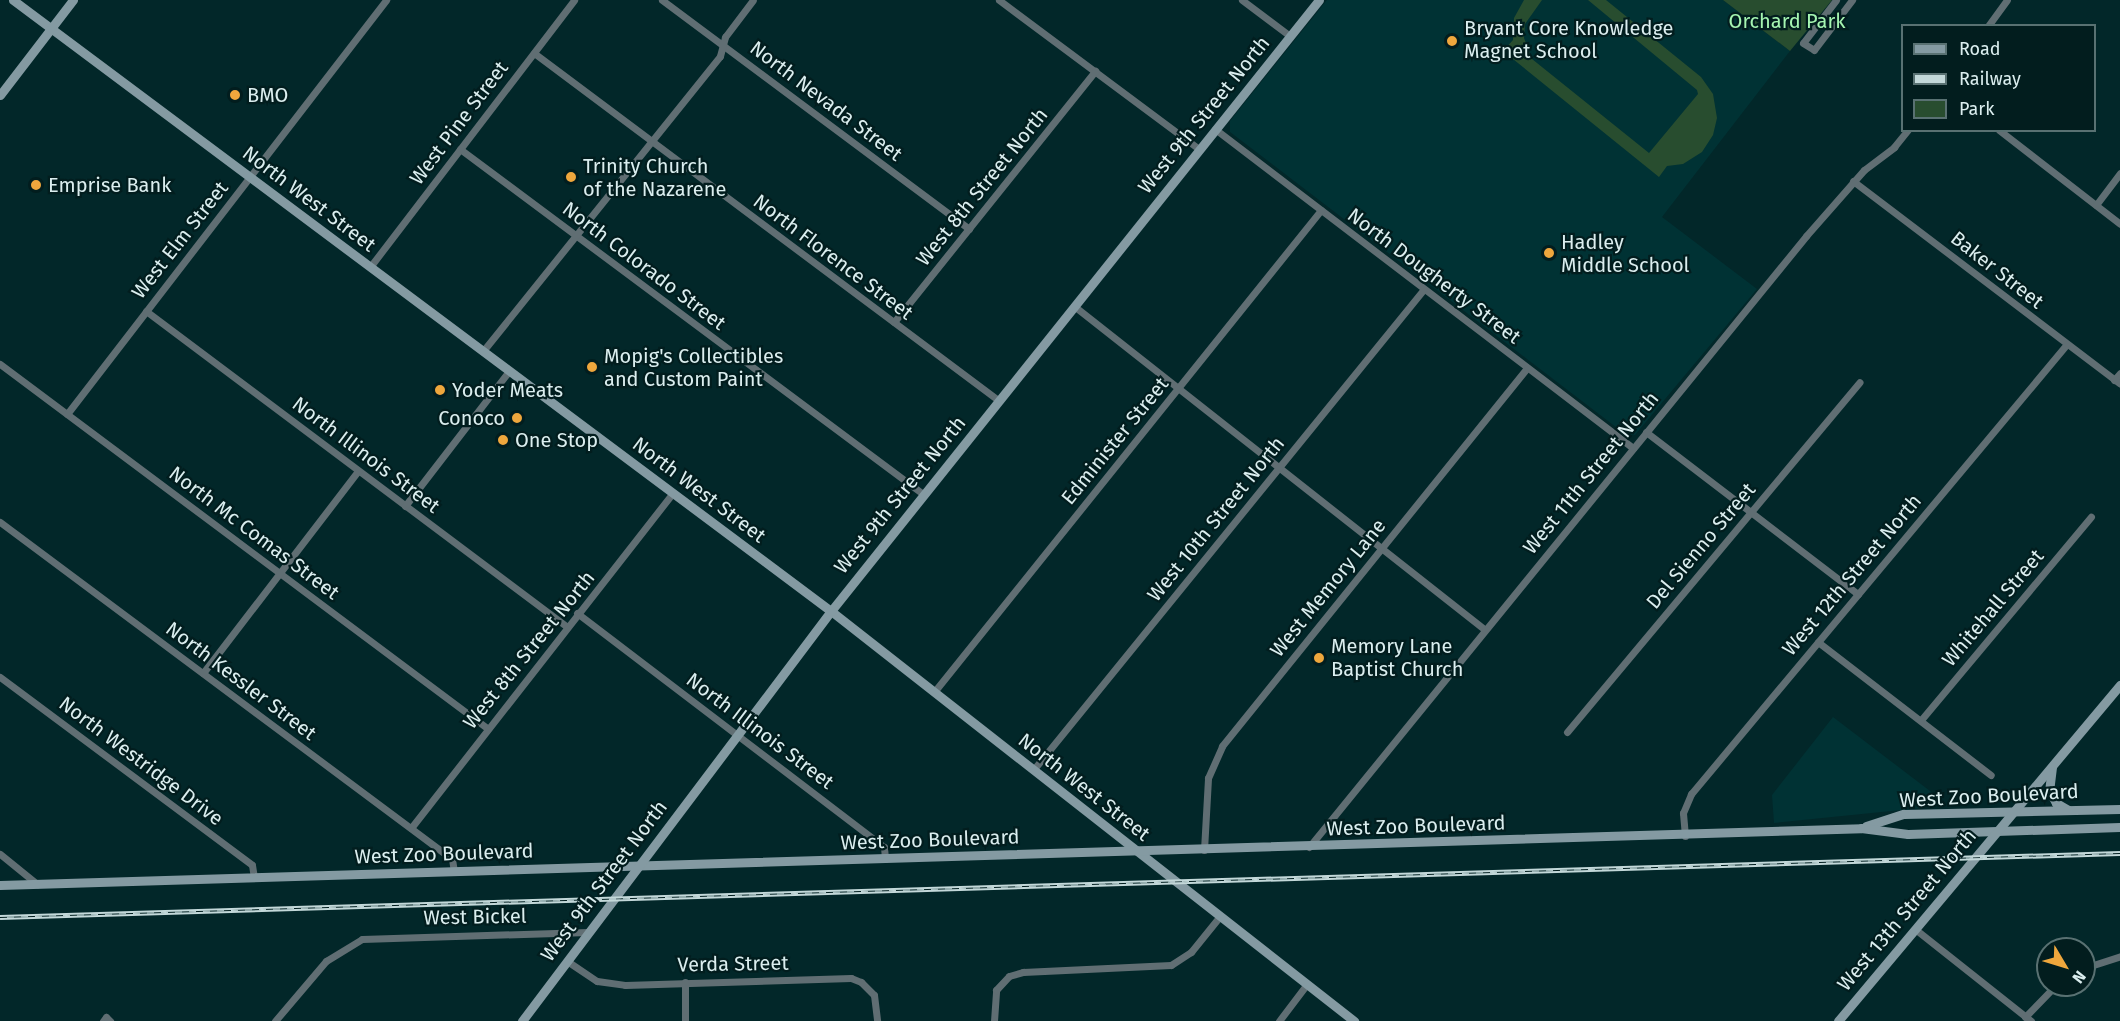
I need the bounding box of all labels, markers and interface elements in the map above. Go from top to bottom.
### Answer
park label: Orchard Park [1729,9,1845,33]
place label: Bryant Core Knowledge Magnet School [1464,17,1673,64]
legend [1901,24,2096,132]
street label: West 9th Street North [1133,32,1275,198]
marker: Bryant Core Knowledge Magnet School [1445,34,1459,48]
street label: North Nevada Street [745,36,907,166]
text: Road [1959,38,2001,60]
street label: West Pine Street [405,56,513,190]
text: Railway [1959,68,2021,90]
place label: BMO [247,83,288,107]
marker: BMO [228,88,242,102]
text: Park [1959,98,1994,120]
street label: West 8th Street North [911,103,1053,271]
street label: North West Street [238,141,380,257]
place label: Trinity Church of the Nazarene [583,154,726,201]
marker: Trinity Church of the Nazarene [564,170,578,184]
place label: Emprise Bank [48,173,171,197]
street label: West Elm Street [127,177,233,303]
marker: Emprise Bank [29,178,43,192]
street label: North Florence Street [748,189,918,325]
street label: North Colorado Street [558,197,730,335]
street label: North Dougherty Street [1343,203,1525,349]
street label: Baker Street [1946,226,2048,314]
place label: Hadley Middle School [1561,230,1689,277]
marker: Hadley Middle School [1542,246,1556,260]
place label: Mopig's Collectibles and Custom Paint [604,344,783,391]
marker: Mopig's Collectibles and Custom Paint [585,360,599,374]
street label: Edminister Street [1056,373,1174,509]
place label: Yoder Meats [452,378,563,402]
marker: Yoder Meats [433,383,447,397]
street label: West 11th Street North [1518,387,1664,559]
street label: North Illinois Street [288,392,444,518]
place label: Conoco [438,406,505,430]
marker: Conoco [510,411,524,425]
street label: West 9th Street North [829,412,971,578]
place label: One Stop [515,428,598,452]
street label: North West Street [628,432,770,548]
street label: West 10th Street North [1142,432,1290,606]
marker: One Stop [496,433,510,447]
street label: North Mc Comas Street [164,461,344,605]
street label: Del Sienno Street [1641,478,1761,614]
street label: West 12th Street North [1777,489,1927,661]
street label: West Memory Lane [1265,514,1391,662]
street label: Whitehall Street [1937,545,2049,671]
street label: West 8th Street North [458,566,600,734]
street label: North Kessler Street [161,617,321,745]
place label: Memory Lane Baptist Church [1331,634,1463,681]
marker: Memory Lane Baptist Church [1312,651,1326,665]
street label: North Illinois Street [682,668,838,794]
street label: North Westridge Drive [54,691,228,831]
street label: North West Street [1013,728,1155,846]
street label: West Zoo Boulevard [1899,779,2079,813]
street label: West 9th Street North [536,796,672,966]
street label: West Zoo Boulevard [1326,811,1506,841]
street label: West 13th Street North [1832,824,1982,996]
street label: West Zoo Boulevard [840,825,1020,855]
street label: West Zoo Boulevard [354,839,534,869]
street label: West Bickel [423,904,527,930]
north arrow [2036,937,2096,997]
street label: Verda Street [677,951,789,977]
text: N [2068,967,2090,987]

